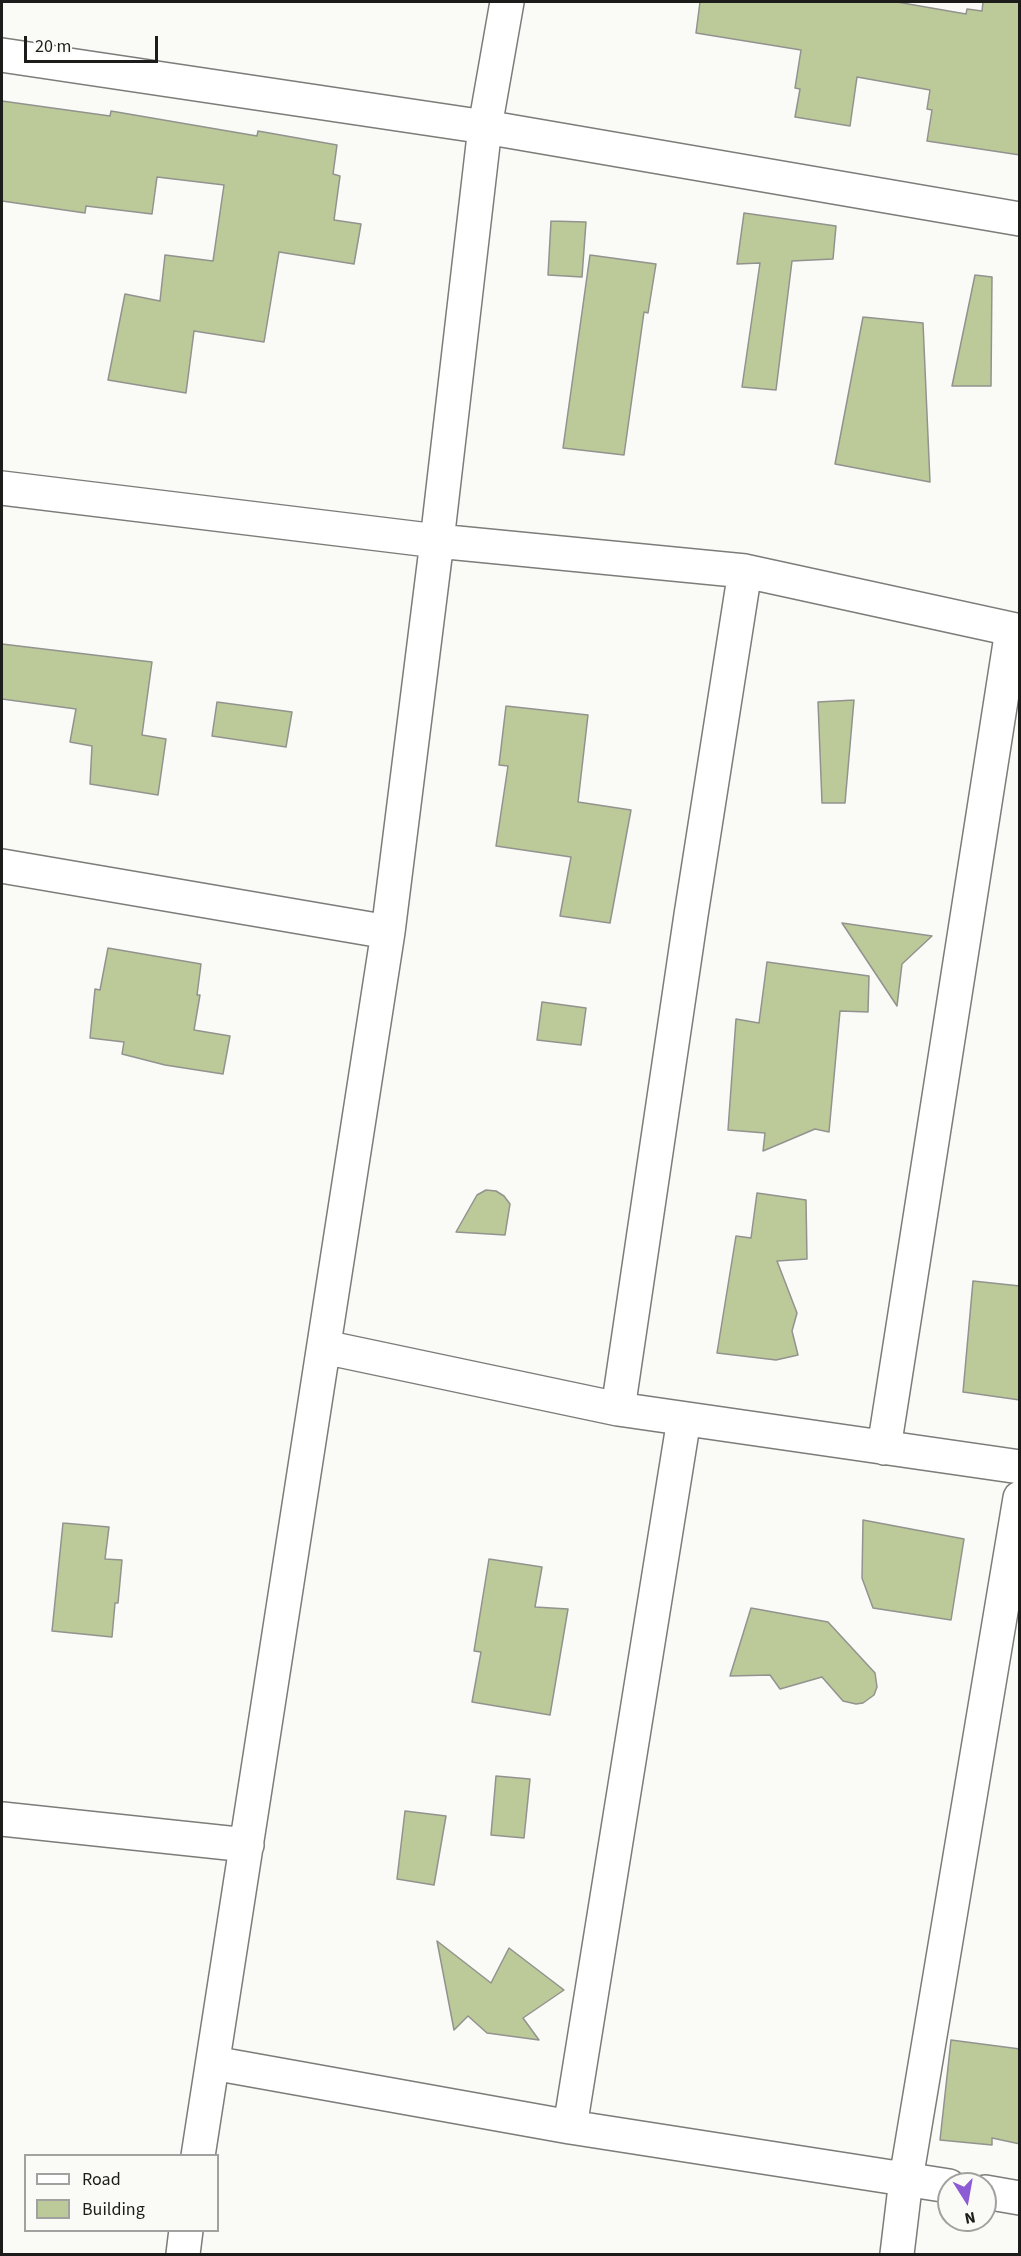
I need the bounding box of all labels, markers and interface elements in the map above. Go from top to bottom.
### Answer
scale bar [27,24,160,62]
text: 20 m [35,34,71,59]
legend [24,2154,219,2232]
text: Road [82,2167,121,2192]
north arrow [937,2172,997,2232]
text: Building [82,2197,145,2222]
text: N [963,2206,977,2230]

